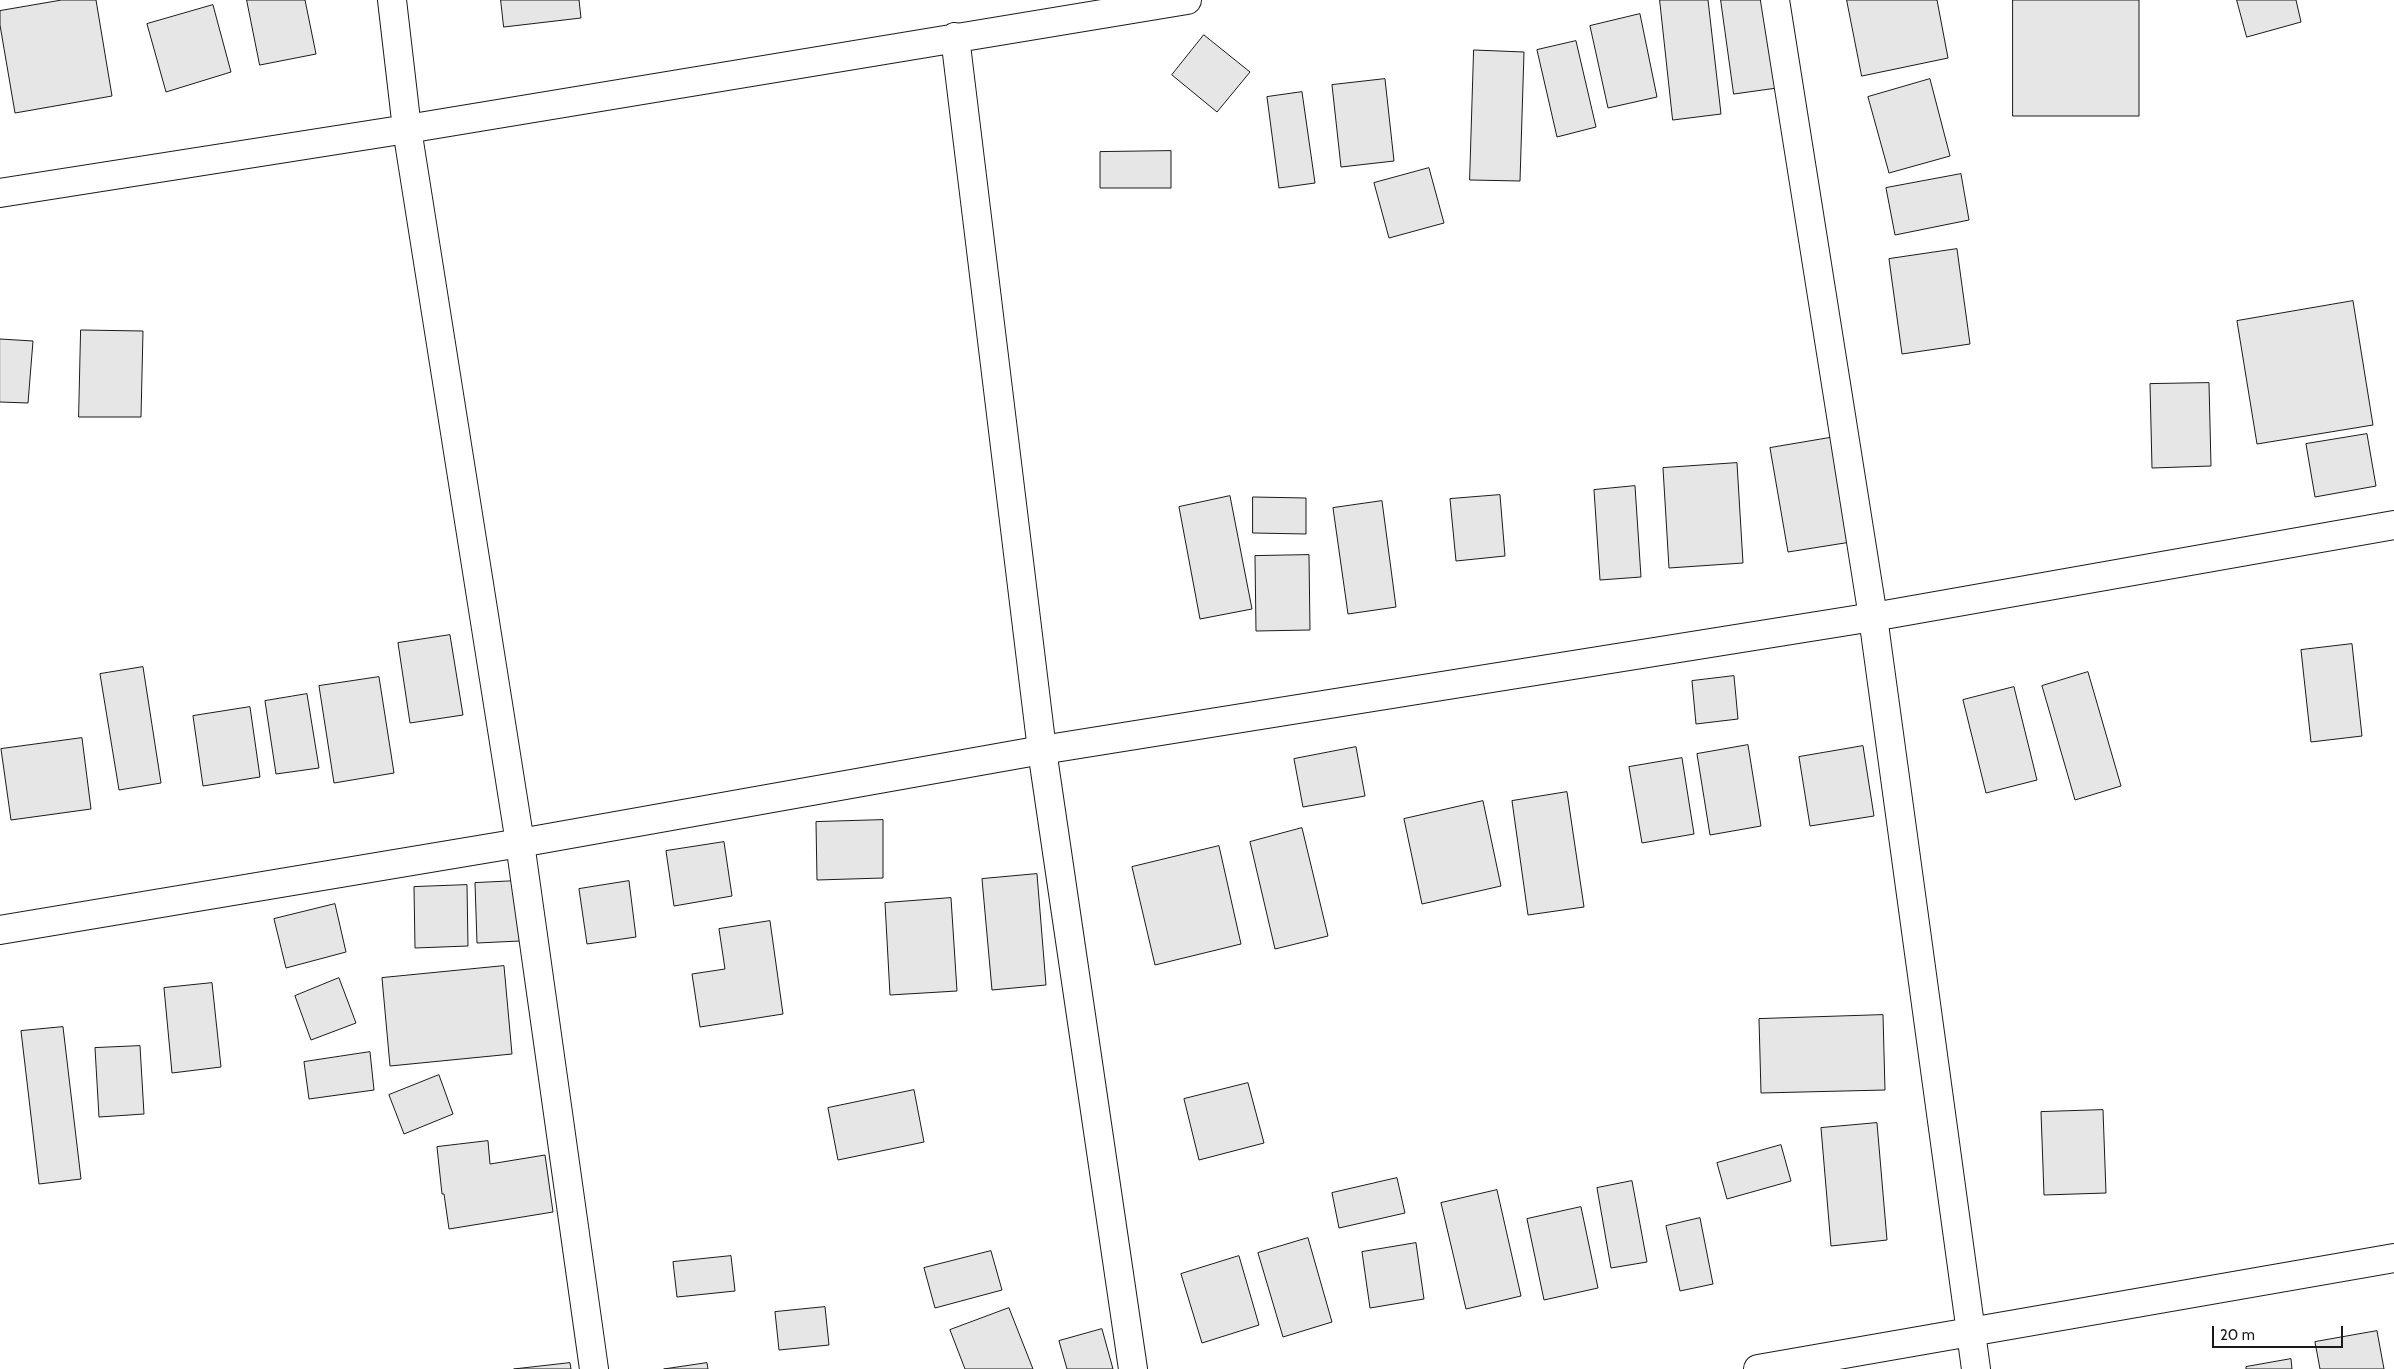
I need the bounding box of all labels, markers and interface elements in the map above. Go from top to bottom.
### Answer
scale bar [2214,1316,2345,1348]
text: 20 m [2220,1326,2255,1344]

